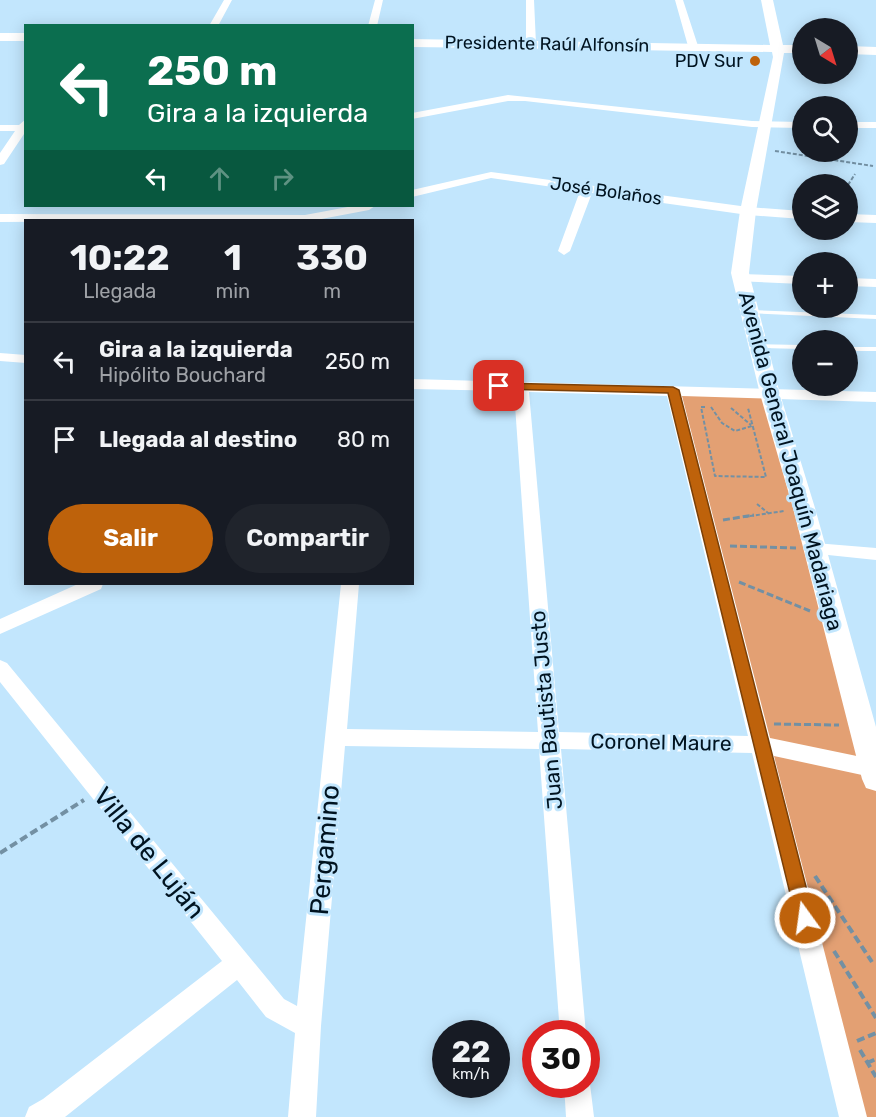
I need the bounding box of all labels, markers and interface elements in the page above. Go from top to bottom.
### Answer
north arrow [792,18,858,84]
map controls [792,18,858,396]
street label: Presidente Raúl Alfonsín [444,31,650,57]
text: 250 m [147,46,277,96]
icon: left [48,48,126,126]
place label: PDV Sur [675,50,743,72]
marker: PDV Sur [748,54,762,68]
button: search [792,96,858,162]
text: Gira a la izquierda [147,97,368,129]
icon: left [140,162,173,195]
icon: ahead [203,162,236,195]
icon: right [266,162,299,195]
street label: José Bolaños [549,172,663,210]
button: layers [792,174,858,240]
text: 10:22 [70,236,170,279]
text: 1 [224,236,242,279]
text: 330 [296,236,368,279]
button: + [792,252,858,318]
text: Llegada [83,279,156,303]
text: min [216,279,250,303]
text: m [323,279,341,303]
street label: Avenida General Joaquín Madariaga [734,289,848,633]
button: − [792,330,858,396]
text: Gira a la izquierda [99,336,293,363]
icon: left [48,345,81,378]
text: 250 m [325,348,390,375]
pin [473,360,524,411]
text: Hipólito Bouchard [99,363,266,387]
icon: arrive [482,369,515,402]
icon: arrive [48,423,81,456]
text: Llegada al destino [99,426,297,453]
text: 80 m [337,426,390,453]
button: Salir [48,504,213,573]
button: Compartir [225,504,390,573]
street label: Juan Bautista Justo [525,610,567,810]
street label: Coronel Maure [590,728,732,756]
street label: Villa de Luján [87,781,211,925]
street label: Pergamino [304,784,346,916]
position arrow [773,886,837,950]
speed limit sign: 30 [522,1020,600,1098]
text: 22 [452,1034,491,1070]
text: km/h [452,1065,490,1083]

